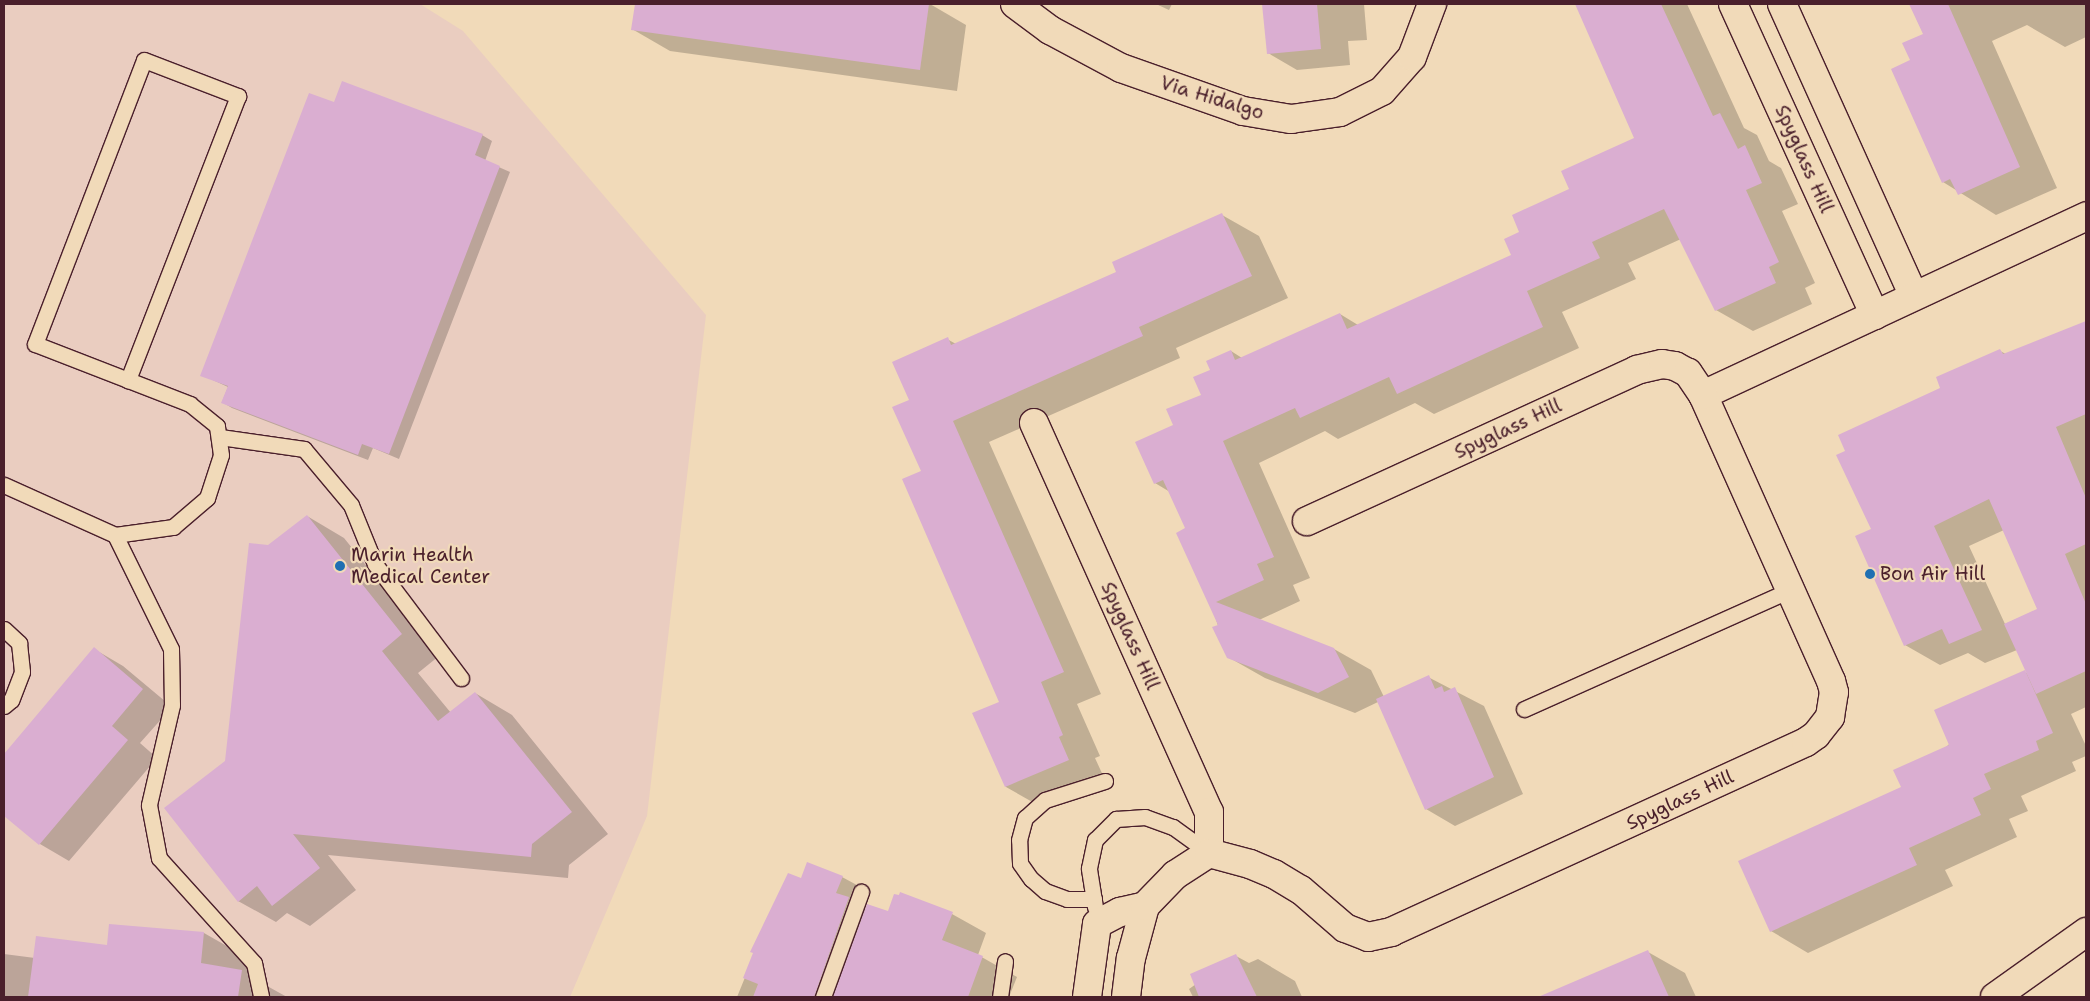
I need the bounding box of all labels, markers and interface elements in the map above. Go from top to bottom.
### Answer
street label: Via Hidalgo [1157,71,1267,125]
street label: Spyglass Hill [1770,101,1838,217]
street label: Spyglass Hill [1451,394,1565,464]
place label: Marin Health Medical Center [351,544,490,588]
marker: Marin Health Medical Center [333,559,347,573]
place label: Bon Air Hill [1880,563,1985,585]
marker: Bon Air Hill [1864,568,1876,580]
street label: Spyglass Hill [1096,578,1164,694]
street label: Spyglass Hill [1623,765,1737,835]

